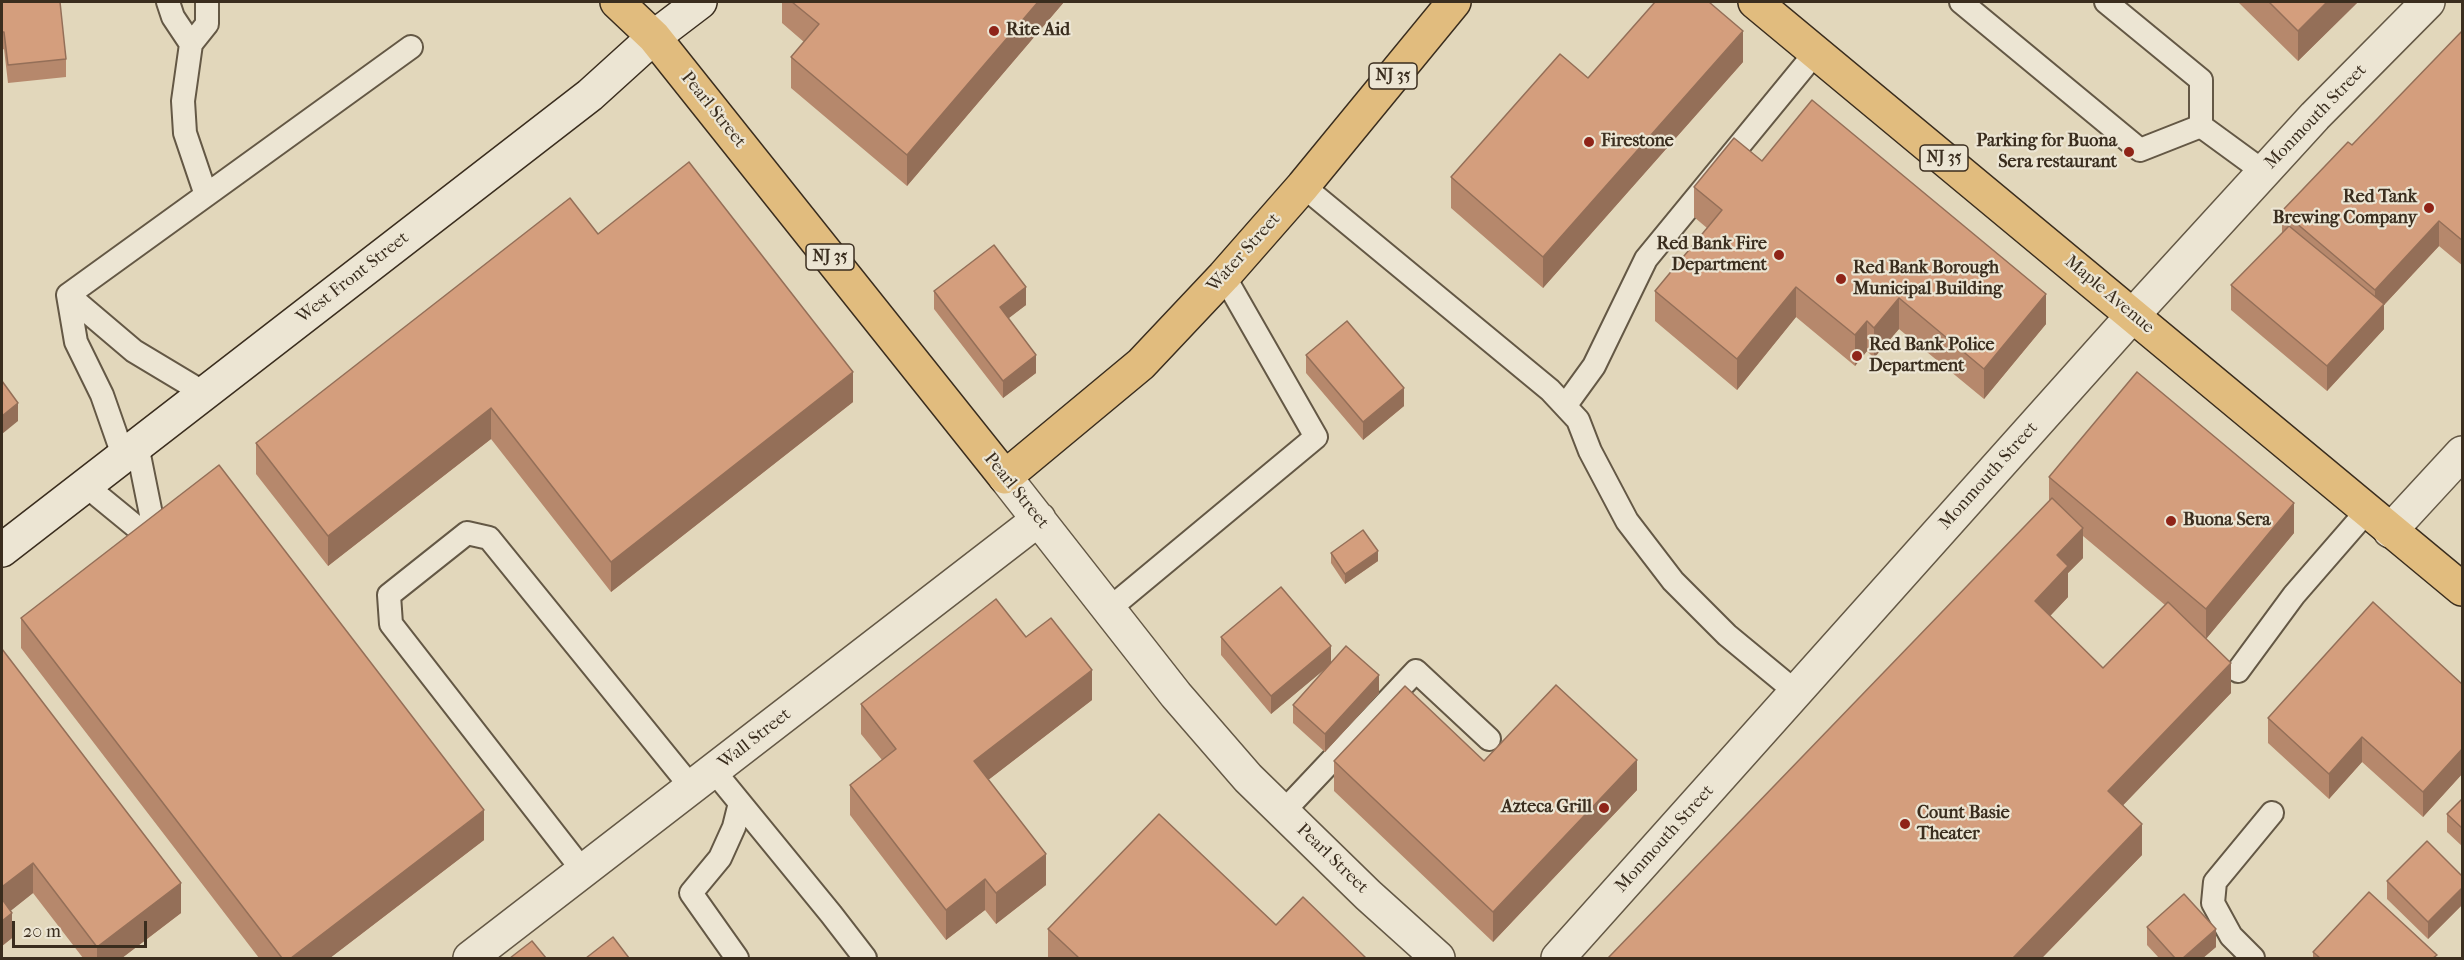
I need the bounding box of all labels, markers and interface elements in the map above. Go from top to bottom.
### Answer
place label: Rite Aid [1006,20,1070,42]
marker: Rite Aid [987,24,1001,38]
street label: Monmouth Street [2260,60,2372,174]
road number: NJ 35 [1369,63,1417,89]
street label: Pearl Street [676,68,750,152]
place label: Firestone [1601,131,1674,153]
place label: Parking for Buona Sera restaurant [1976,131,2117,174]
marker: Firestone [1582,135,1596,149]
road number: NJ 35 [1920,145,1968,171]
marker: Parking for Buona Sera restaurant [2122,145,2136,159]
place label: Red Tank Brewing Company [2273,187,2417,230]
marker: Red Tank Brewing Company [2422,201,2436,215]
street label: Water Street [1203,209,1285,297]
street label: West Front Street [293,227,413,329]
place label: Red Bank Fire Department [1657,234,1767,276]
road number: NJ 35 [806,244,854,270]
marker: Red Bank Fire Department [1772,248,1786,262]
street label: Maple Avenue [2060,251,2158,339]
place label: Red Bank Borough Municipal Building [1853,258,2003,300]
marker: Red Bank Borough Municipal Building [1834,272,1848,286]
place label: Red Bank Police Department [1869,335,1994,378]
marker: Red Bank Police Department [1850,349,1864,363]
street label: Monmouth Street [1935,418,2043,534]
street label: Pearl Street [979,449,1053,533]
place label: Buona Sera [2183,510,2271,532]
marker: Buona Sera [2164,514,2178,528]
street label: Wall Street [714,704,796,774]
street label: Monmouth Street [1611,781,1719,897]
place label: Azteca Grill [1501,797,1592,819]
marker: Azteca Grill [1597,801,1611,815]
place label: Count Basie Theater [1917,803,2010,846]
marker: Count Basie Theater [1898,817,1912,831]
street label: Pearl Street [1292,819,1372,899]
scale bar [15,909,150,947]
text: 20 m [23,921,61,942]

